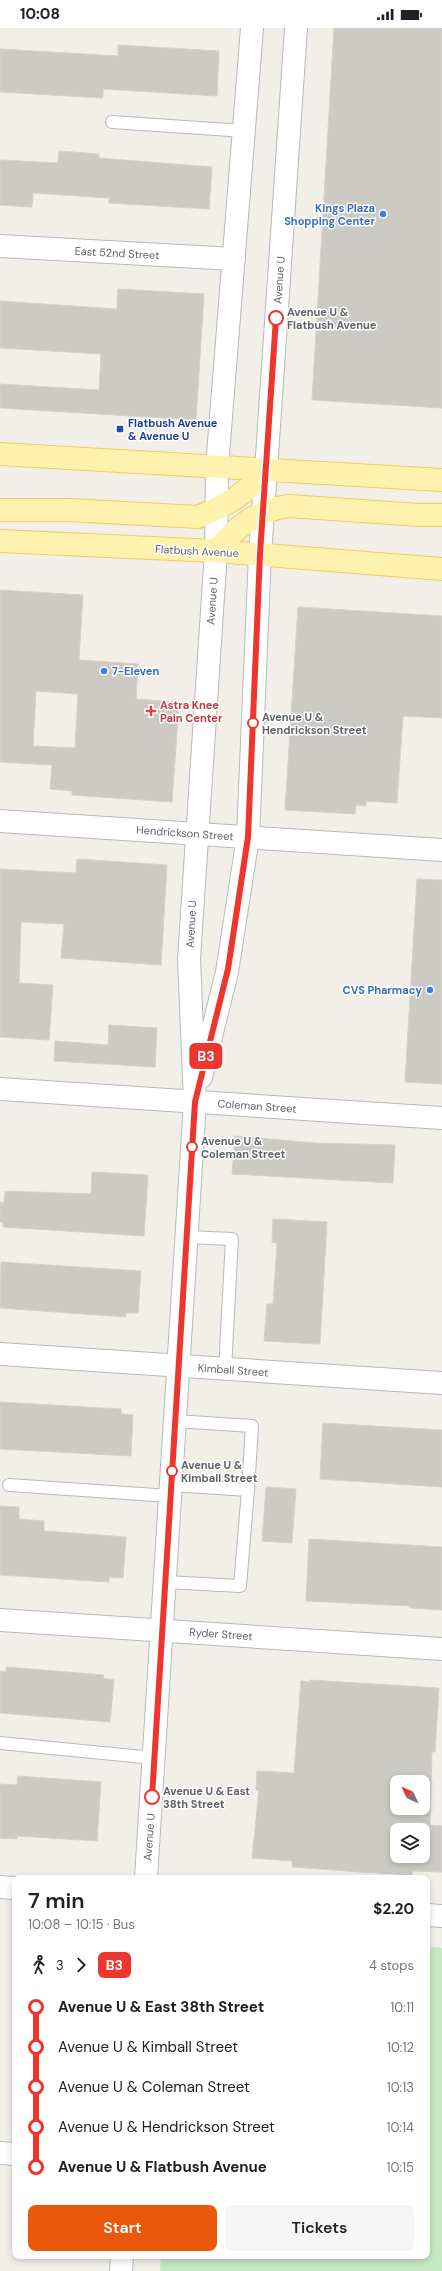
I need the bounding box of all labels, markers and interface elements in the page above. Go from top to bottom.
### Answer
text: 10:08 [20,4,60,24]
place label: Kings Plaza Shopping Center [284,201,375,228]
marker: Kings Plaza Shopping Center [378,209,388,219]
street label: East 52nd Street [74,244,160,262]
street label: Avenue U [270,256,288,304]
place label: Avenue U & Flatbush Avenue [287,305,377,332]
marker: Avenue U & Flatbush Avenue [268,310,284,326]
place label: Flatbush Avenue & Avenue U [128,416,218,443]
marker: Flatbush Avenue & Avenue U [115,424,125,434]
street label: Flatbush Avenue [155,542,239,560]
street label: Avenue U [203,577,221,625]
place label: 7-Eleven [112,664,159,678]
marker: 7-Eleven [99,666,109,676]
place label: Astra Knee Pain Center [160,698,223,725]
marker: Astra Knee Pain Center [145,705,157,717]
place label: Avenue U & Hendrickson Street [262,710,367,737]
marker: Avenue U & Hendrickson Street [247,717,259,729]
street label: Hendrickson Street [136,823,234,843]
street label: Avenue U [183,900,199,948]
place label: CVS Pharmacy [343,983,422,997]
marker: CVS Pharmacy [425,985,435,995]
line badge: B3 [188,1043,224,1069]
text: B3 [197,1047,215,1065]
street label: Coleman Street [217,1096,297,1116]
place label: Avenue U & Coleman Street [201,1134,286,1161]
marker: Avenue U & Coleman Street [186,1141,198,1153]
street label: Kimball Street [197,1361,269,1379]
place label: Avenue U & Kimball Street [181,1458,258,1485]
marker: Avenue U & Kimball Street [166,1465,178,1477]
street label: Ryder Street [189,1625,253,1643]
north arrow [390,1775,430,1815]
map controls [390,1775,430,1863]
place label: Avenue U & East 38th Street [163,1784,250,1811]
marker: Avenue U & East 38th Street [144,1789,160,1805]
street label: Avenue U [140,1813,158,1861]
button: layers [390,1823,430,1863]
text: 7 min [28,1886,85,1915]
text: $2.20 [373,1899,414,1919]
text: 10:08 – 10:15 · Bus [28,1916,135,1933]
icon: walk [28,1954,50,1976]
icon: forward [70,1954,92,1976]
text: B3 [106,1956,123,1974]
text: 3 [56,1957,64,1974]
text: 4 stops [369,1957,414,1974]
text: Avenue U & East 38th Street [58,1997,264,2017]
text: 10:11 [390,1999,414,2016]
text: Avenue U & Kimball Street [58,2037,238,2057]
text: 10:12 [387,2039,414,2056]
text: Avenue U & Coleman Street [58,2077,250,2097]
text: 10:13 [387,2079,414,2096]
text: Avenue U & Hendrickson Street [58,2117,275,2137]
text: 10:14 [386,2119,414,2136]
text: Avenue U & Flatbush Avenue [58,2157,267,2177]
text: 10:15 [386,2159,414,2176]
button: Start [28,2205,217,2251]
button: Tickets [225,2205,414,2251]

